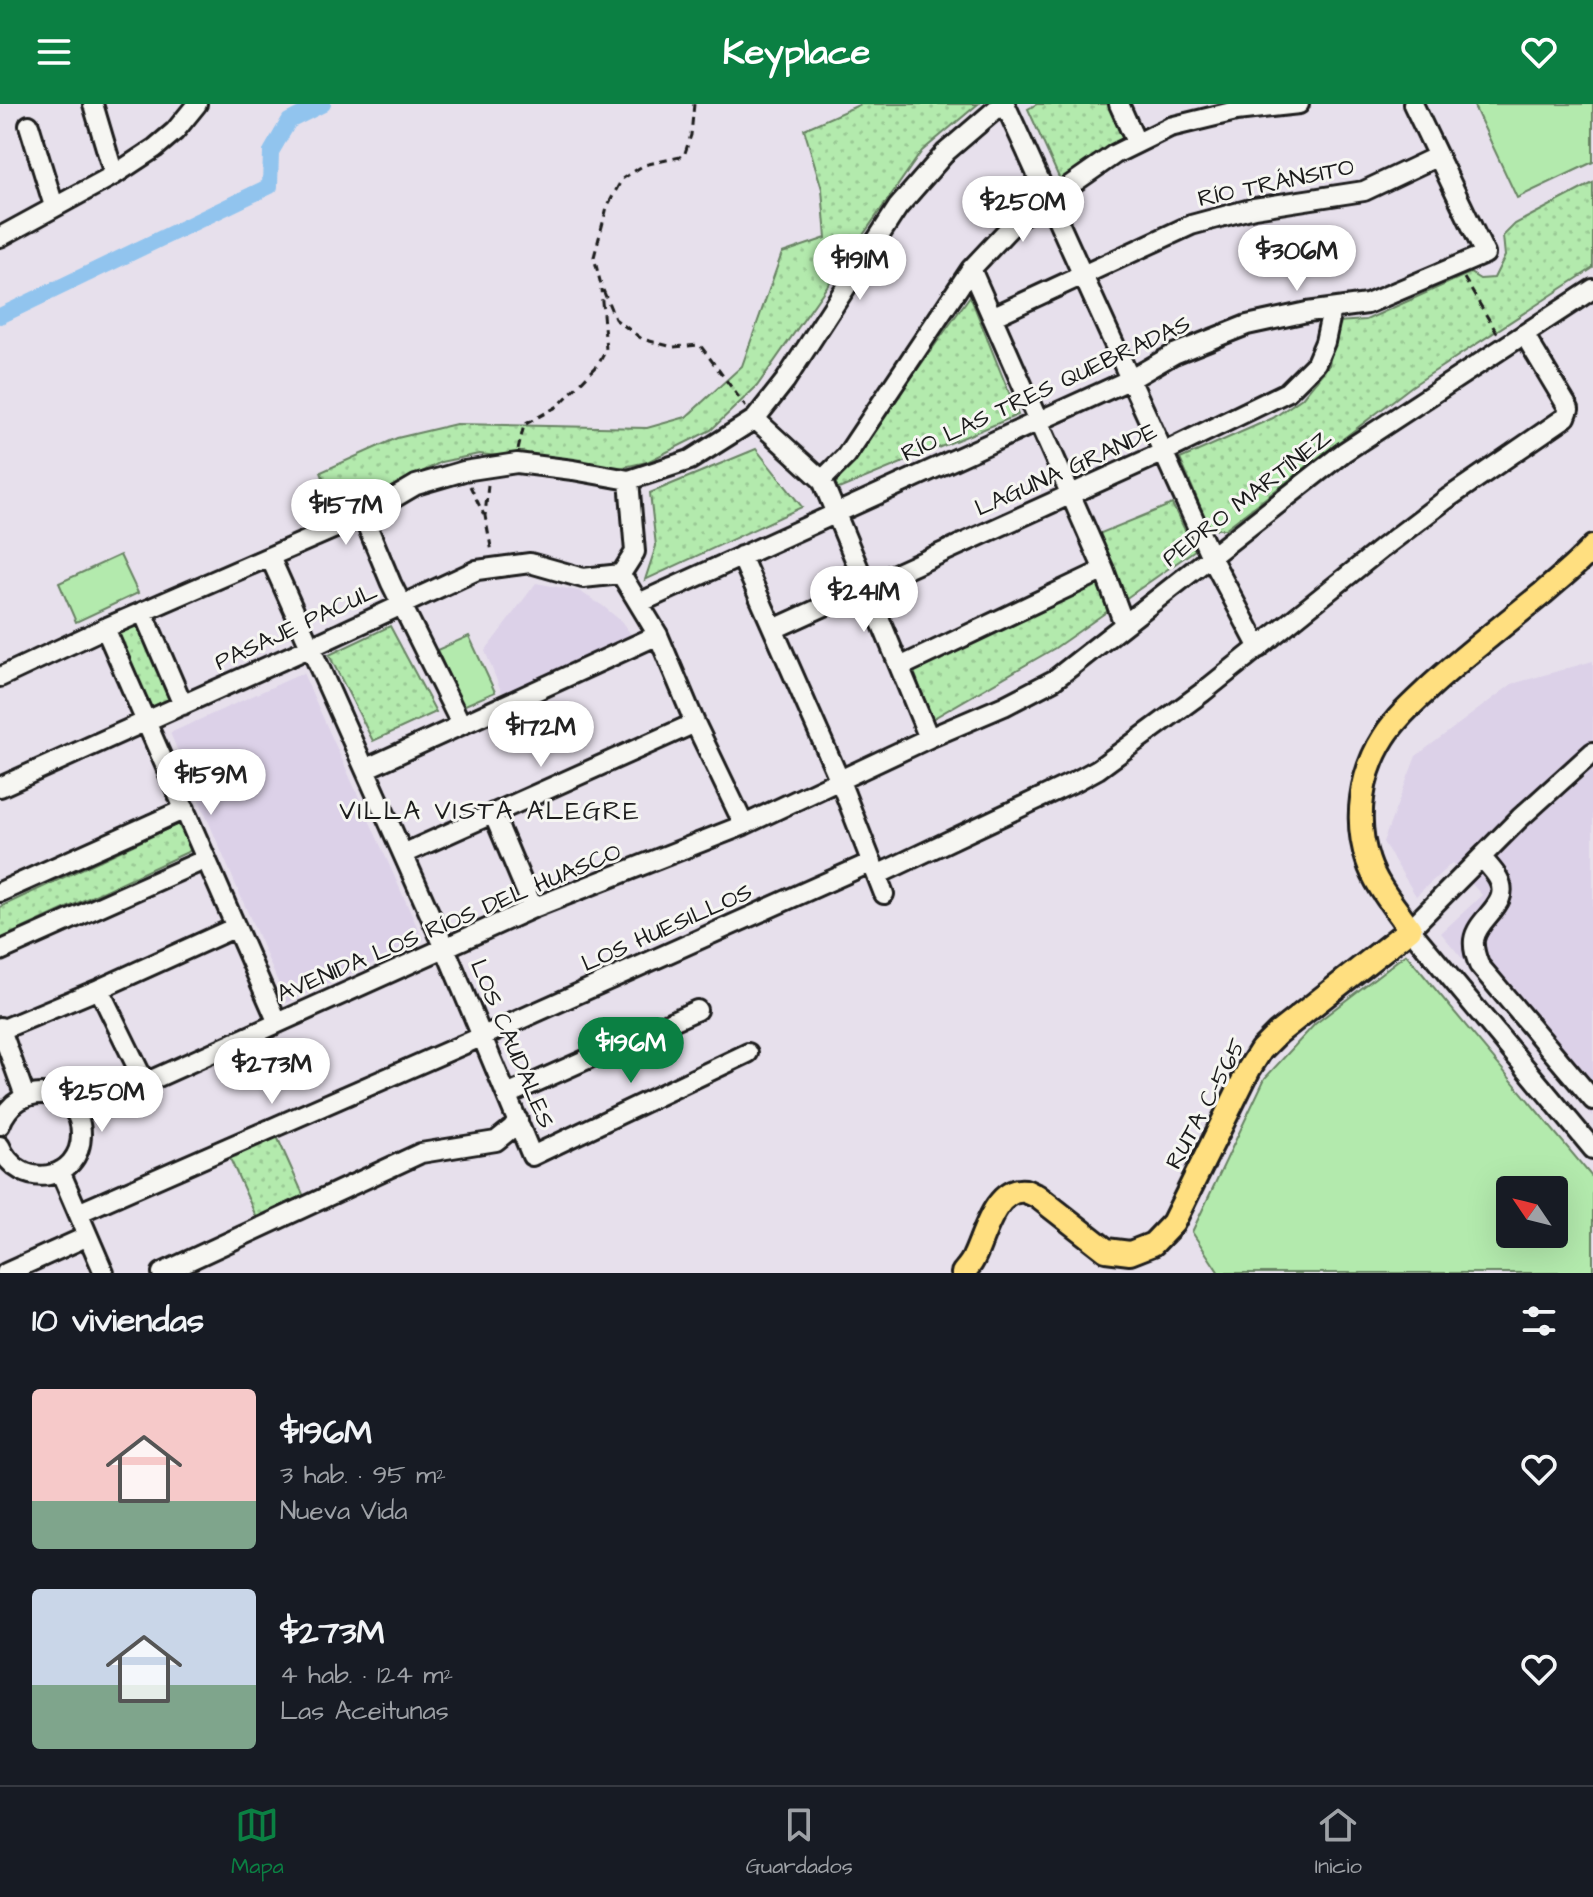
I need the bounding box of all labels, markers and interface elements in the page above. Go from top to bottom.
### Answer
text: Keyplace [723,27,870,78]
icon: menu [32,30,76,74]
icon: heart [1517,30,1561,74]
street label: RÍO TRÁNSITO [1195,150,1357,216]
pin: $250M [967,176,1079,244]
text: $250M [980,184,1066,220]
pin: $306M [1241,225,1353,293]
text: $306M [1256,233,1338,269]
pin: $191M [804,234,916,302]
text: $191M [831,242,889,278]
street label: RÍO LAS TRES QUEBRADAS [896,307,1196,471]
street label: LAGUNA GRANDE [970,415,1162,525]
street label: PEDRO MARTÍNEZ [1155,421,1339,575]
pin: $157M [290,479,402,547]
text: $157M [309,487,383,523]
pin: $241M [808,566,920,634]
street label: PASAJE PACUL [209,574,383,680]
text: $241M [828,574,900,610]
pin: $172M [485,701,597,769]
text: $172M [506,709,576,745]
pin: $159M [155,749,267,817]
text: $159M [175,757,247,793]
district label: VILLA VISTA ALEGRE [339,793,641,829]
street label: AVENIDA LOS RÍOS DEL HUASCO [271,835,627,1011]
street label: LOS HUESILLOS [576,875,758,981]
street label: LOS CAUDALES [461,954,563,1134]
pin: $196M [575,1017,687,1085]
text: $196M [596,1025,666,1061]
street label: RUTA C-565 [1157,1032,1255,1176]
pin: $273M [216,1038,328,1106]
text: $273M [232,1046,312,1082]
pin: $250M [46,1066,158,1134]
text: $250M [59,1074,145,1110]
north arrow [1496,1176,1568,1248]
map controls [1496,1176,1568,1248]
text: 10 viviendas [32,1297,204,1345]
icon: filters [1517,1299,1561,1343]
text: $196M [280,1409,372,1457]
icon: home [96,1421,192,1517]
icon: heart [1517,1447,1561,1491]
text: 3 hab. · 95 m² [280,1457,446,1493]
text: Nueva Vida [280,1493,408,1529]
text: $273M [280,1609,385,1657]
icon: home [96,1621,192,1717]
icon: heart [1517,1647,1561,1691]
text: 4 hab. · 124 m² [280,1657,453,1693]
text: Las Aceitunas [280,1693,449,1729]
tab: Mapa [231,1803,284,1882]
tab: Guardados [746,1803,853,1882]
tab: Inicio [1315,1803,1362,1882]

